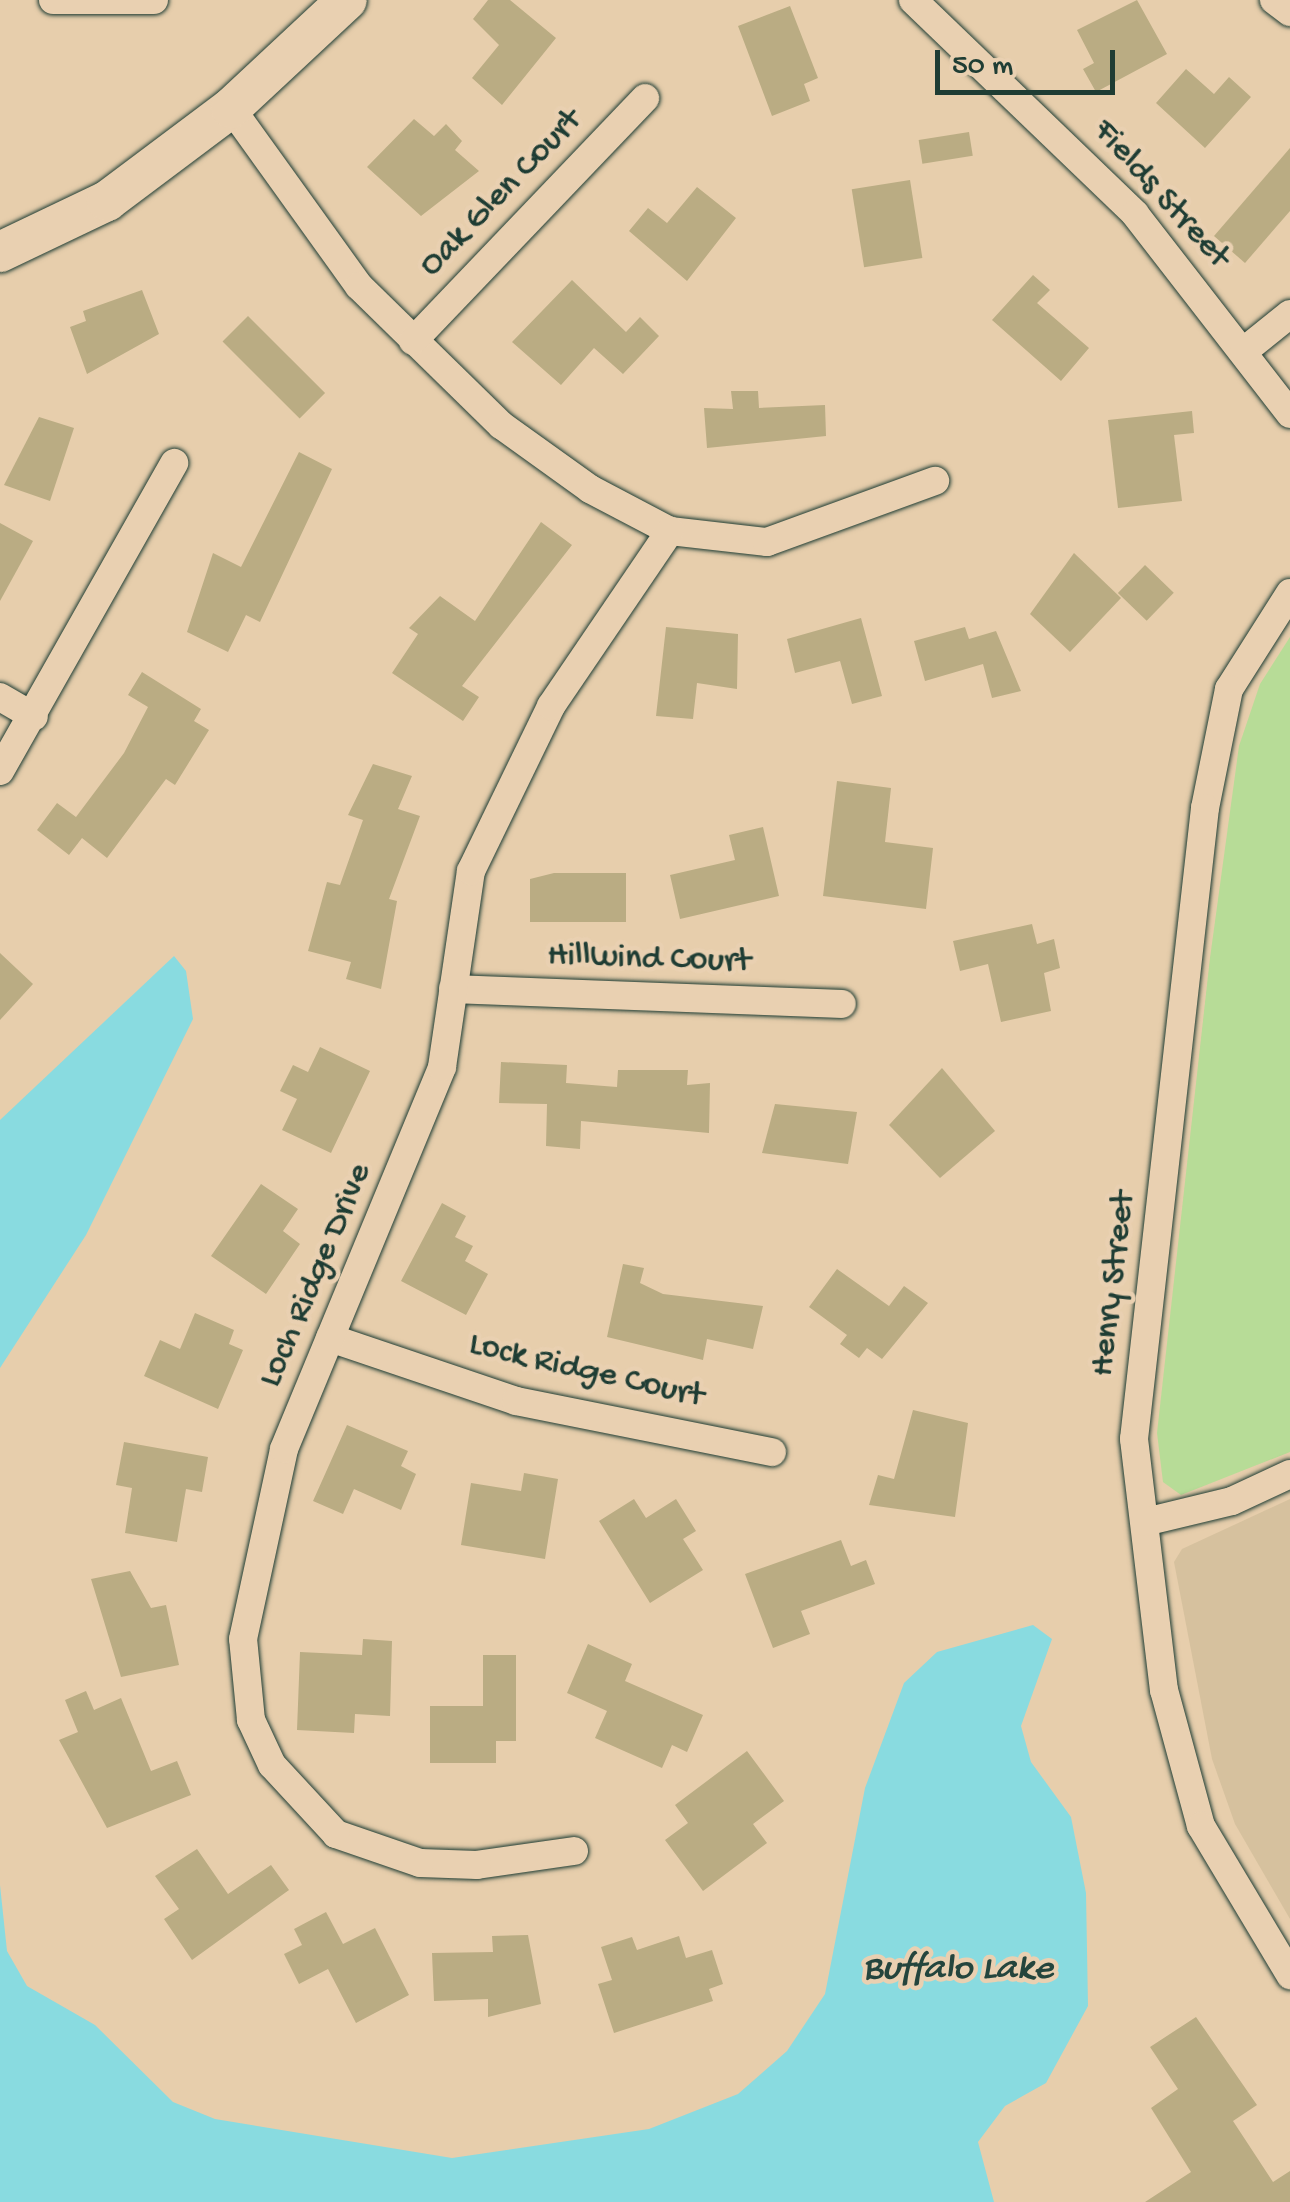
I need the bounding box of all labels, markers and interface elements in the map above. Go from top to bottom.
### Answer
scale bar [940,30,1120,92]
text: 50 m [952,50,1013,85]
street label: Oak Glen Court [411,101,593,287]
street label: Fields Street [1082,112,1238,278]
street label: Hillwind Court [547,935,751,985]
street label: Loch Ridge Drive [251,1158,383,1394]
street label: Henry Street [1083,1189,1147,1379]
street label: Lock Ridge Court [464,1325,708,1419]
water label: Buffalo Lake [863,1948,1053,1994]

